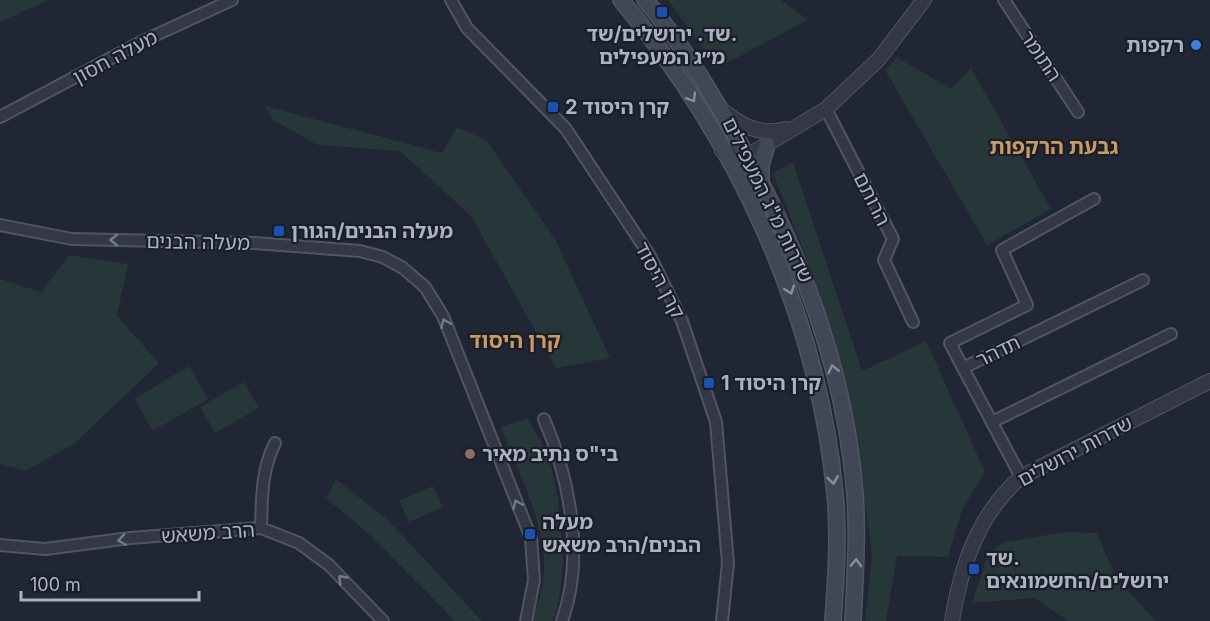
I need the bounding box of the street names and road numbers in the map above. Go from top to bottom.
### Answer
street label: מעלה חסון [69,25,161,89]
street label: התומר [1015,26,1067,86]
street label: שדרות מ"ג המעפילים [718,113,818,287]
street label: הרותם [849,168,895,230]
street label: מעלה הבנים [146,229,250,255]
street label: קרן היסוד [630,238,690,322]
street label: תדהר [972,330,1024,372]
street label: שדרות ירושלים [1014,411,1136,491]
street label: הרב משאש [160,518,256,548]

